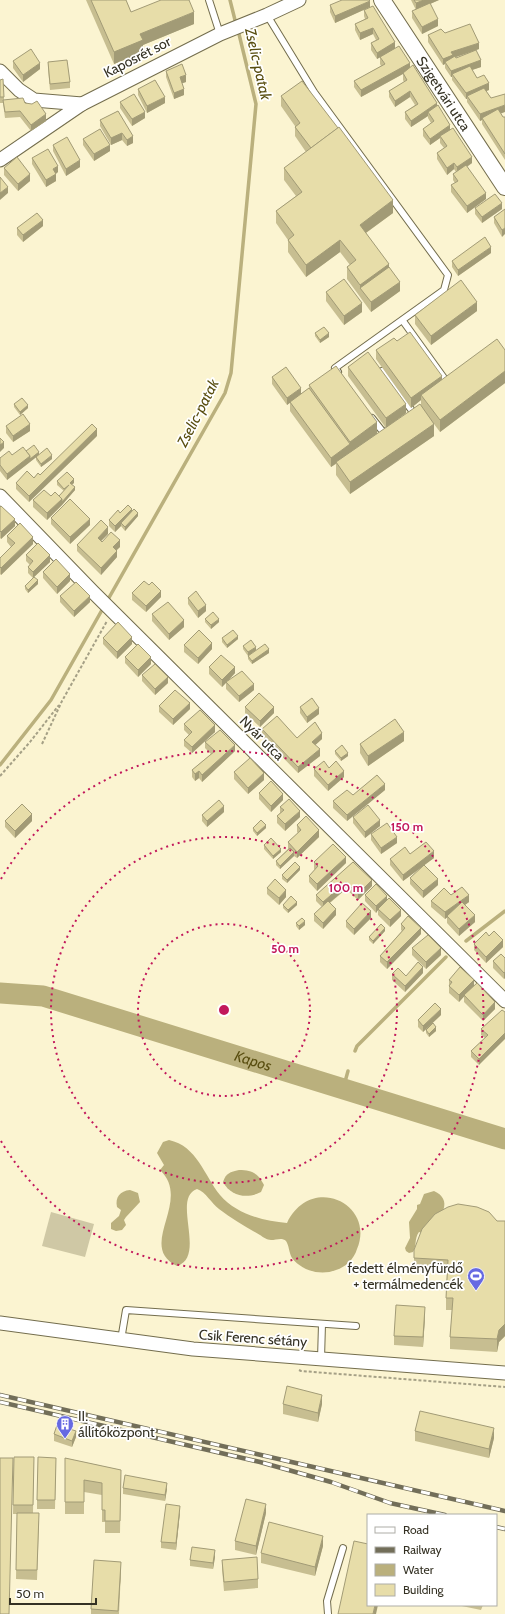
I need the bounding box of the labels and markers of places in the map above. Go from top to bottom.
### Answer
centre of rings [217,1003,231,1017]
place label: fedett élményfürdő + termálmedencék [348,1259,464,1293]
sports icon: fedett élményfürdő + termálmedencék [466,1266,486,1291]
place label: II. állítóközpont [78,1407,155,1441]
building icon: II. állítóközpont [55,1414,75,1439]

